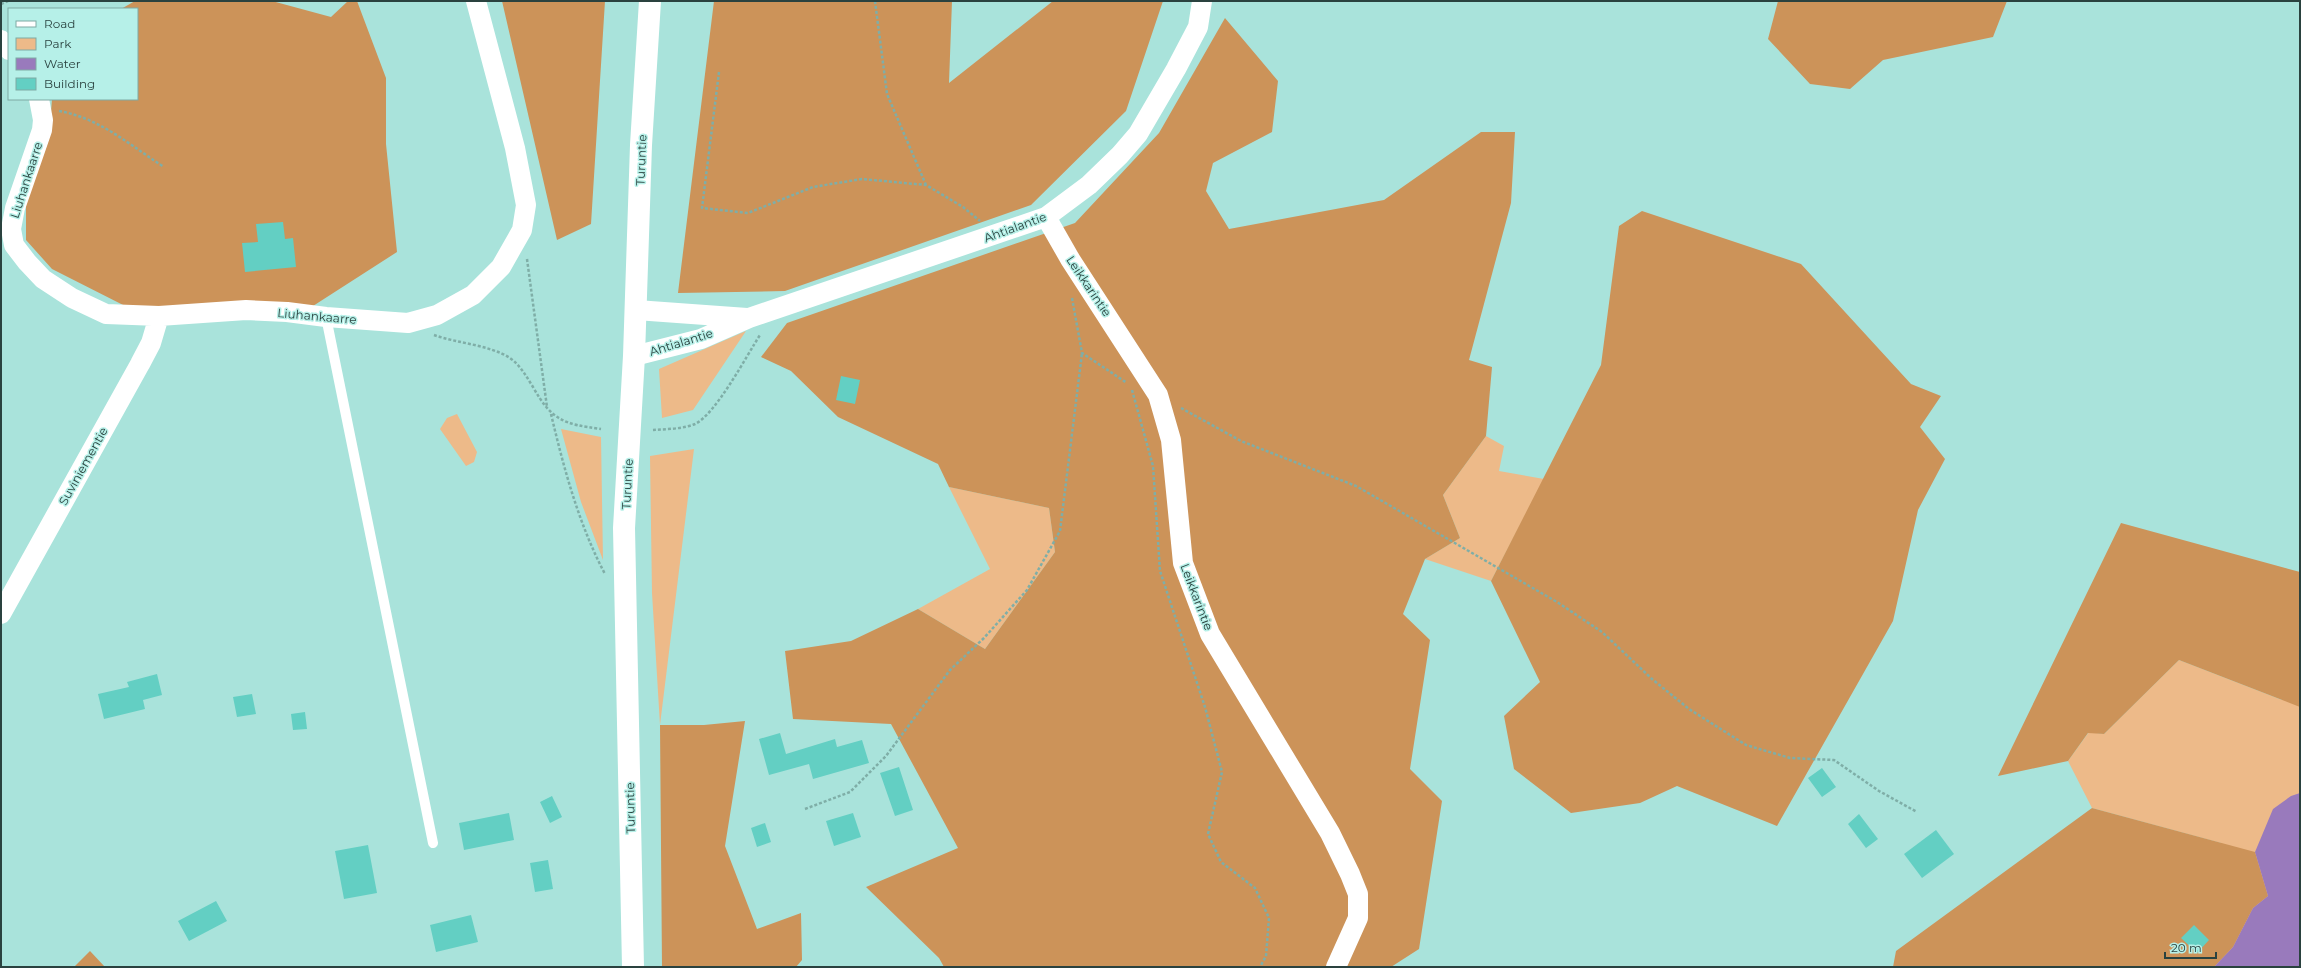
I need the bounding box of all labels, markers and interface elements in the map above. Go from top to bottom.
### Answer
legend [8,8,138,100]
text: Road [44,16,75,31]
text: Park [44,36,72,51]
text: Water [44,56,81,71]
text: Building [44,76,95,91]
street label: Turuntie [633,134,649,186]
street label: Liuhankaarre [7,140,45,220]
street label: Ahtialantie [982,209,1048,245]
street label: Leikkarintie [1063,253,1115,319]
street label: Liuhankaarre [277,305,357,327]
street label: Ahtialantie [647,325,715,359]
street label: Suviniementie [55,424,111,508]
street label: Turuntie [618,458,636,510]
street label: Leikkarintie [1177,562,1217,632]
street label: Turuntie [622,782,638,834]
scale bar [2165,934,2216,960]
text: 20 m [2171,940,2202,955]

